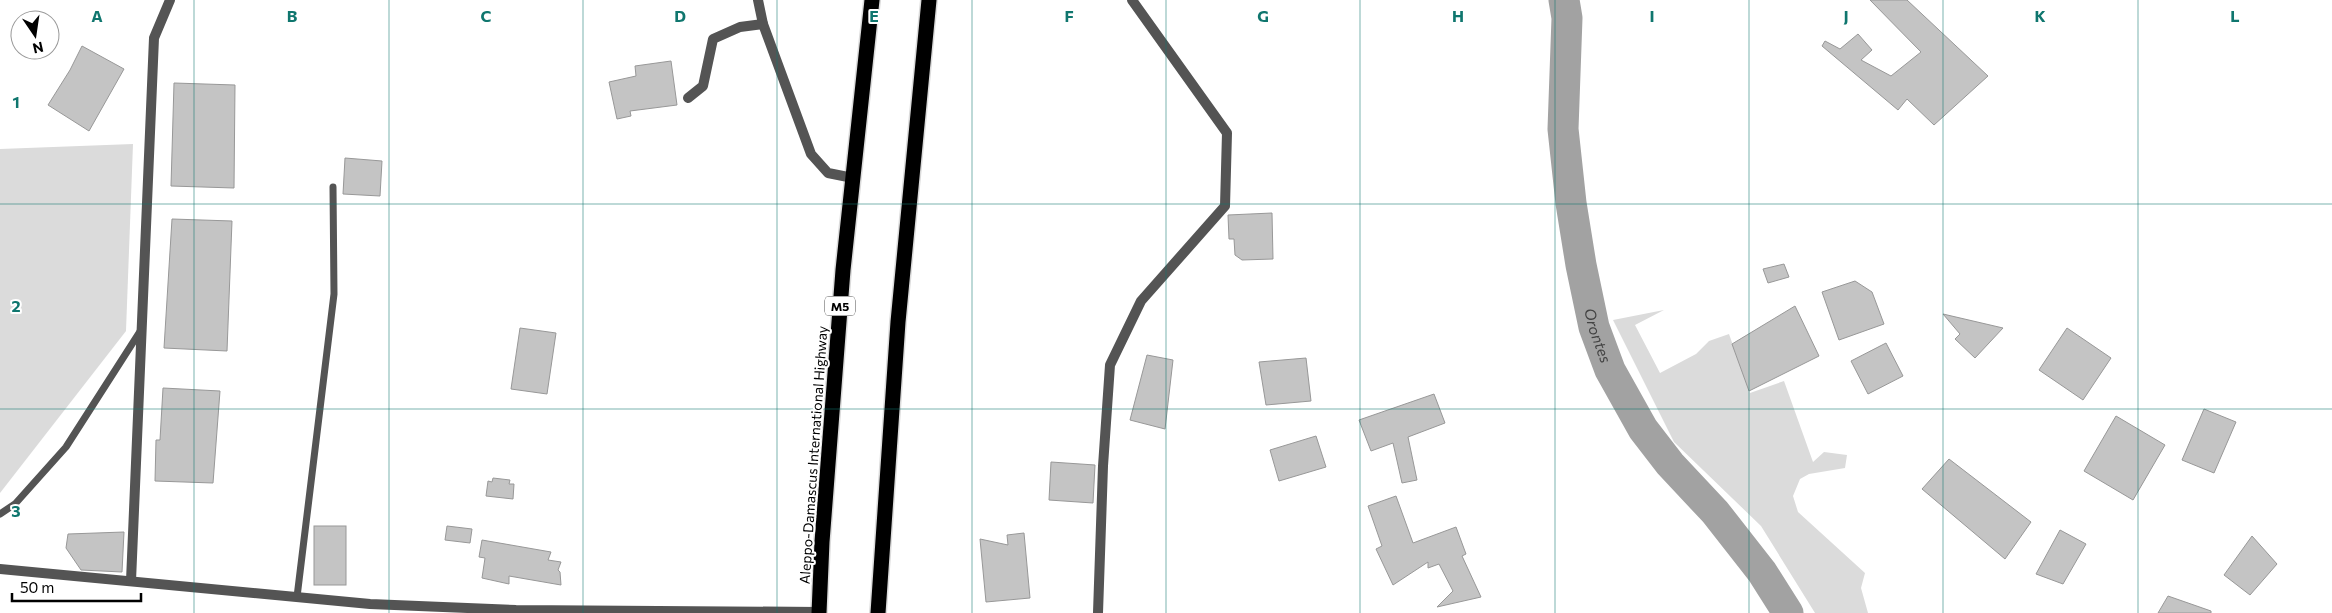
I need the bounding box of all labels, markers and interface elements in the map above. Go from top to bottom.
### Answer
text: A [91,6,103,25]
text: B [287,6,298,25]
text: C [481,6,492,25]
text: D [674,6,686,25]
text: E [869,6,879,25]
text: F [1064,6,1074,25]
text: G [1257,6,1269,25]
text: H [1452,6,1464,25]
text: I [1649,6,1655,25]
text: J [1843,6,1849,25]
text: K [2034,6,2046,25]
text: L [2230,6,2240,25]
north arrow [10,10,60,60]
text: N [31,39,45,58]
text: 1 [12,92,20,111]
text: 2 [11,296,21,315]
road number: M5 [825,296,855,316]
water label: Orontes [1581,306,1615,365]
street label: Aleppo-Damascus International Highway [795,325,831,585]
text: 3 [11,501,21,520]
scale bar [12,570,141,602]
text: 50 m [20,578,54,596]

